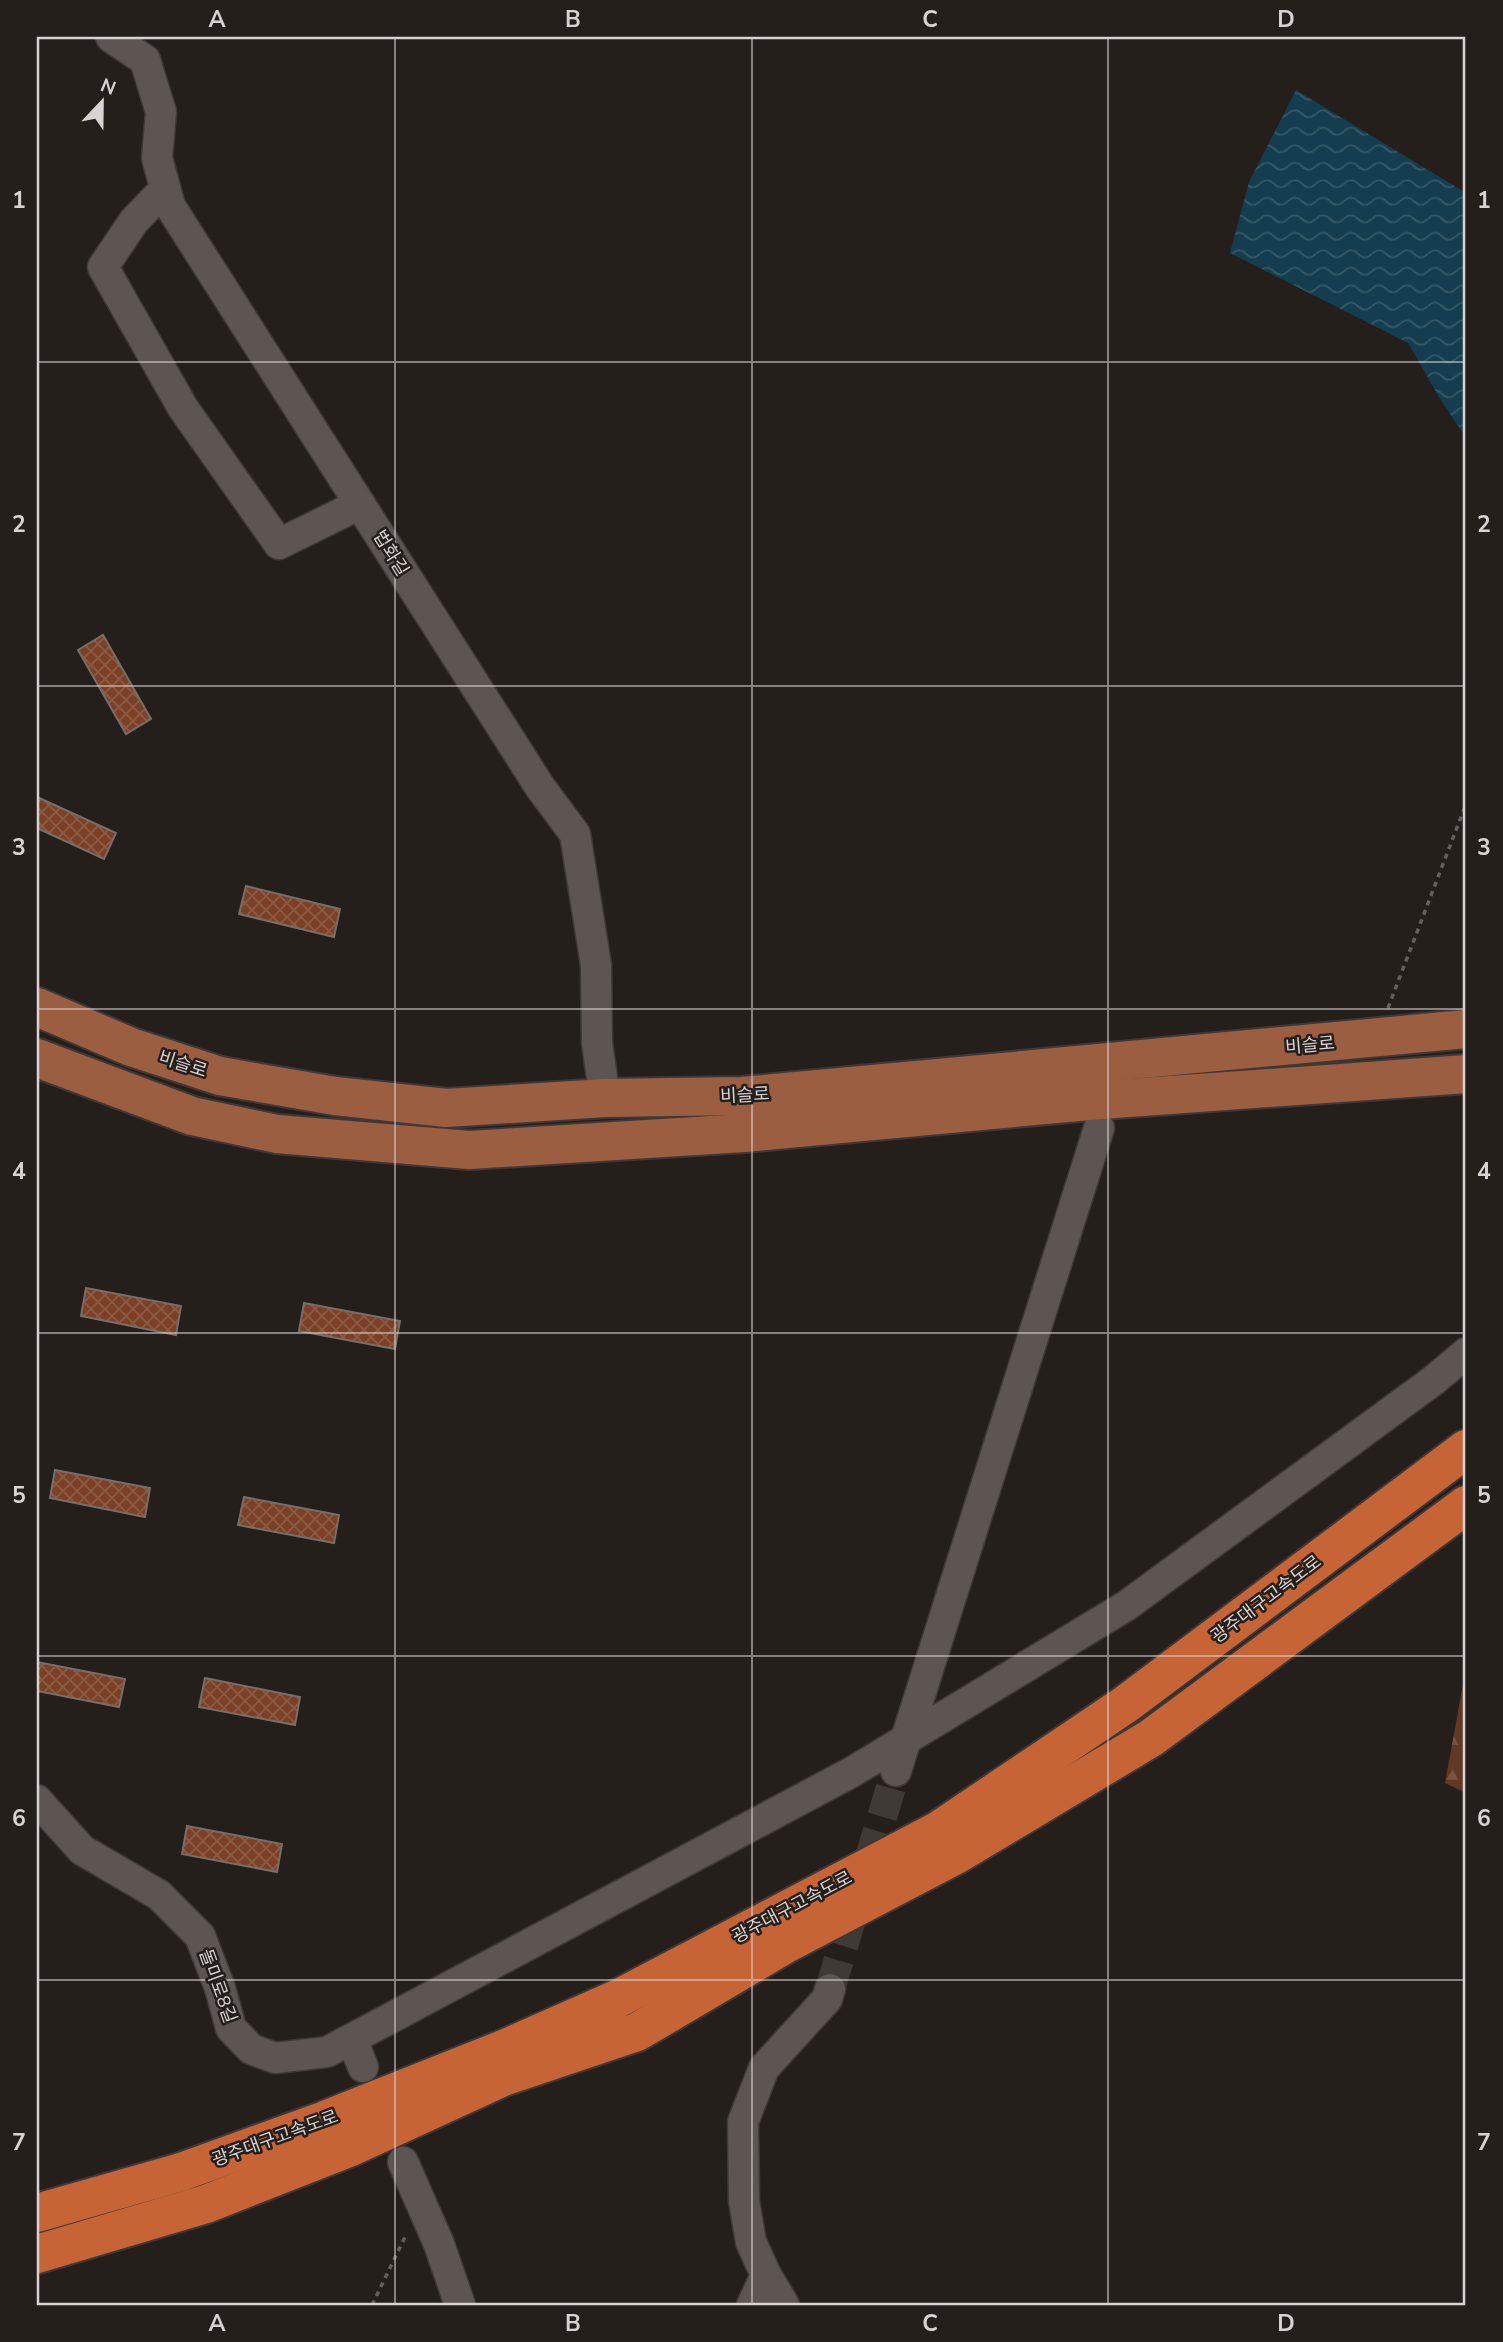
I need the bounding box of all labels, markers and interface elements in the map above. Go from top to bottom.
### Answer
text: A [208,4,226,35]
text: B [565,4,581,35]
text: C [922,4,938,35]
text: D [1277,4,1295,35]
north arrow [66,66,136,136]
text: N [97,72,119,102]
text: 1 [12,185,26,216]
text: 1 [1477,185,1491,216]
text: 2 [12,509,26,540]
text: 2 [1477,509,1491,540]
street label: 법화길 [368,526,414,580]
text: 3 [12,832,26,863]
text: 3 [1477,832,1491,863]
street label: 비슬로 [1284,1031,1336,1059]
street label: 비슬로 [156,1045,210,1083]
street label: 비슬로 [720,1082,770,1108]
text: 4 [12,1156,26,1187]
text: 4 [1477,1156,1491,1187]
text: 5 [12,1480,26,1511]
text: 5 [1477,1480,1491,1511]
street label: 광주대구고속도로 [1206,1550,1326,1648]
text: 6 [12,1803,26,1834]
text: 6 [1477,1803,1491,1834]
street label: 광주대구고속도로 [728,1865,856,1949]
street label: 돌미로8길 [194,1946,242,2026]
street label: 광주대구고속도로 [209,2104,341,2172]
text: 7 [12,2127,26,2158]
text: 7 [1477,2127,1491,2158]
text: A [208,2308,226,2339]
text: B [565,2308,581,2339]
text: C [922,2308,938,2339]
text: D [1277,2308,1295,2339]

